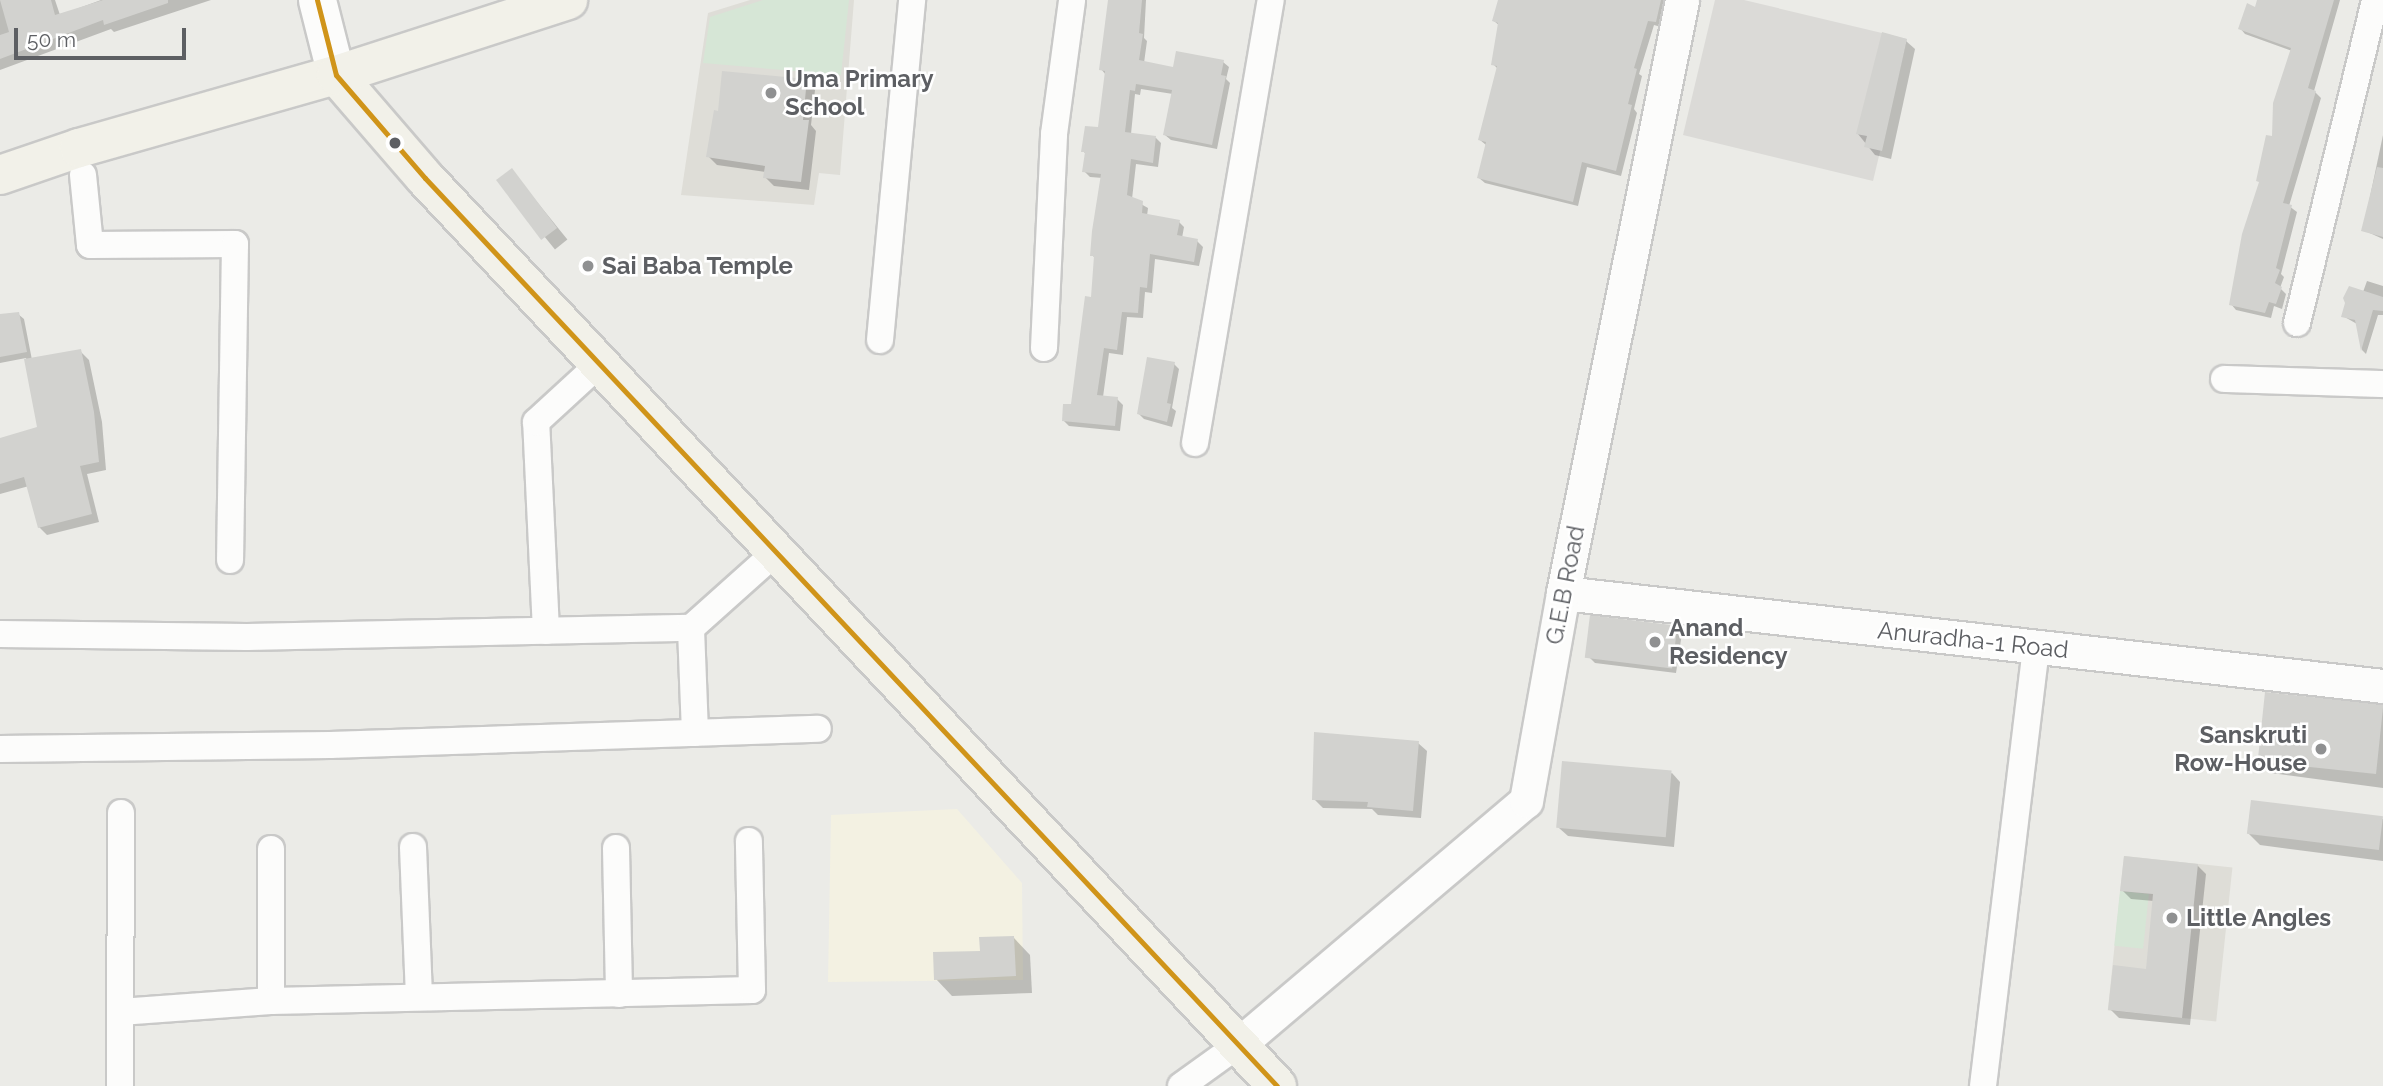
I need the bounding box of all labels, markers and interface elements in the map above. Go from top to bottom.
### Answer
scale bar [18,14,189,58]
text: 50 m [27,27,76,52]
place label: Uma Primary School [785,65,934,121]
marker: Uma Primary School [763,85,779,101]
unlabelled marker [388,136,402,150]
place label: Sai Baba Temple [602,252,794,280]
marker: Sai Baba Temple [580,258,596,274]
street label: G.E.B Road [1539,523,1591,647]
place label: Anand Residency [1669,614,1788,670]
street label: Anuradha-1 Road [1876,616,2070,664]
marker: Anand Residency [1647,634,1663,650]
place label: Sanskruti Row-House [2174,721,2307,777]
marker: Sanskruti Row-House [2313,741,2329,757]
place label: Little Angles [2186,904,2332,932]
marker: Little Angles [2164,910,2180,926]

